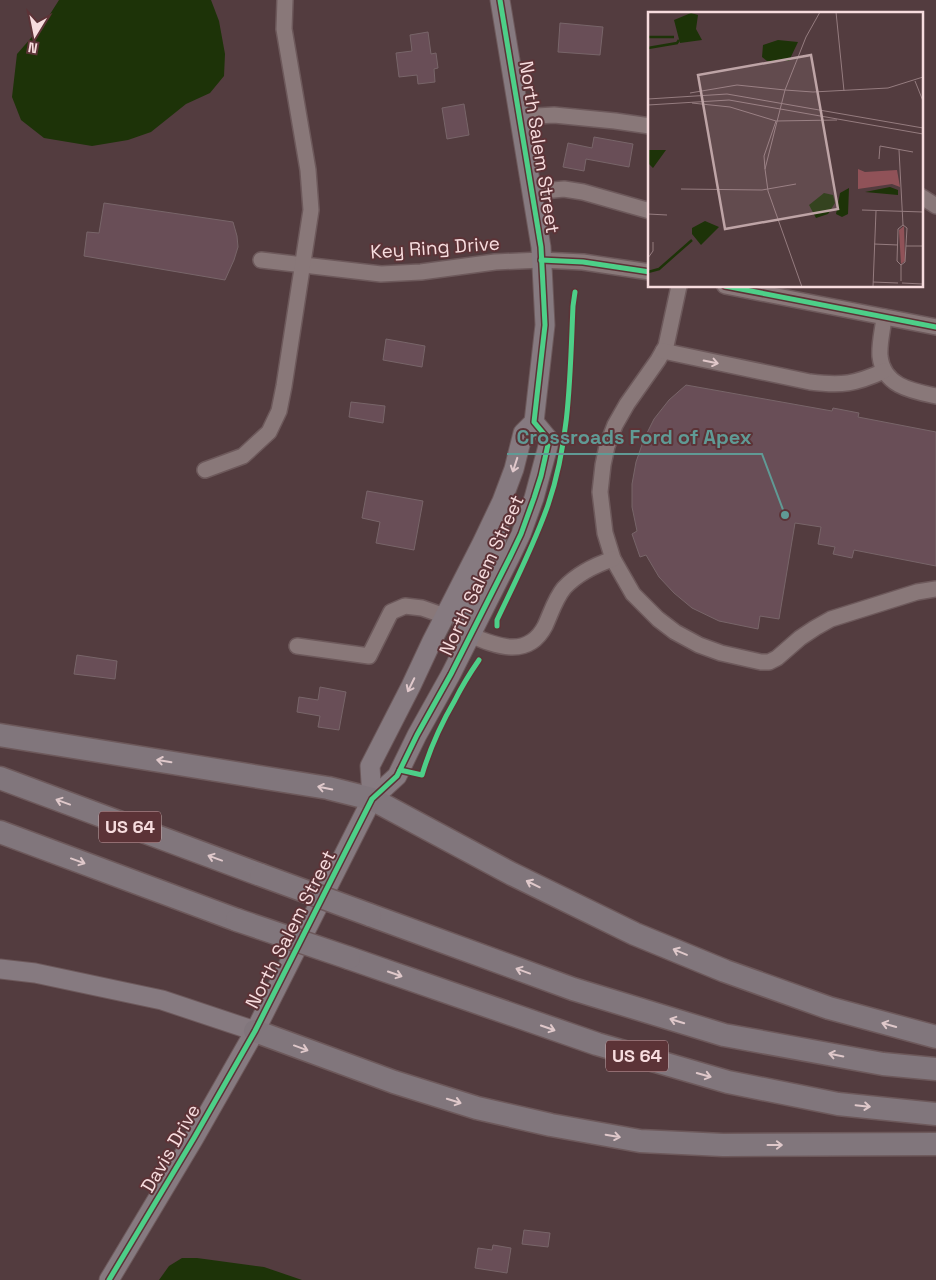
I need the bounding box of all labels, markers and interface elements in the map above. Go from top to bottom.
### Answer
north arrow [10,10,60,60]
inset map [648,12,924,288]
text: N [27,38,39,57]
street label: North Salem Street [514,59,566,235]
street label: Key Ring Drive [369,230,501,264]
one-way arrow [702,358,718,367]
callout: Crossroads Ford of Apex [507,419,762,454]
text: Crossroads Ford of Apex [516,424,752,450]
one-way arrow [510,457,519,473]
street label: North Salem Street [433,491,530,660]
one-way arrow [406,677,415,692]
one-way arrow [157,756,173,766]
one-way arrow [317,782,333,792]
one-way arrow [56,797,71,806]
road number: US 64 [99,812,161,842]
street label: North Salem Street [240,846,341,1013]
one-way arrow [208,853,223,862]
one-way arrow [70,857,86,866]
one-way arrow [525,879,540,889]
one-way arrow [673,947,688,957]
one-way arrow [515,966,531,975]
one-way arrow [387,970,403,980]
one-way arrow [670,1015,686,1025]
one-way arrow [881,1019,897,1029]
one-way arrow [540,1024,556,1033]
road number: US 64 [606,1040,668,1072]
one-way arrow [293,1044,308,1053]
one-way arrow [828,1050,844,1060]
one-way arrow [695,1071,711,1081]
one-way arrow [446,1097,462,1107]
street label: Davis Drive [135,1099,206,1197]
one-way arrow [855,1101,871,1111]
one-way arrow [604,1132,620,1142]
one-way arrow [766,1140,782,1150]

